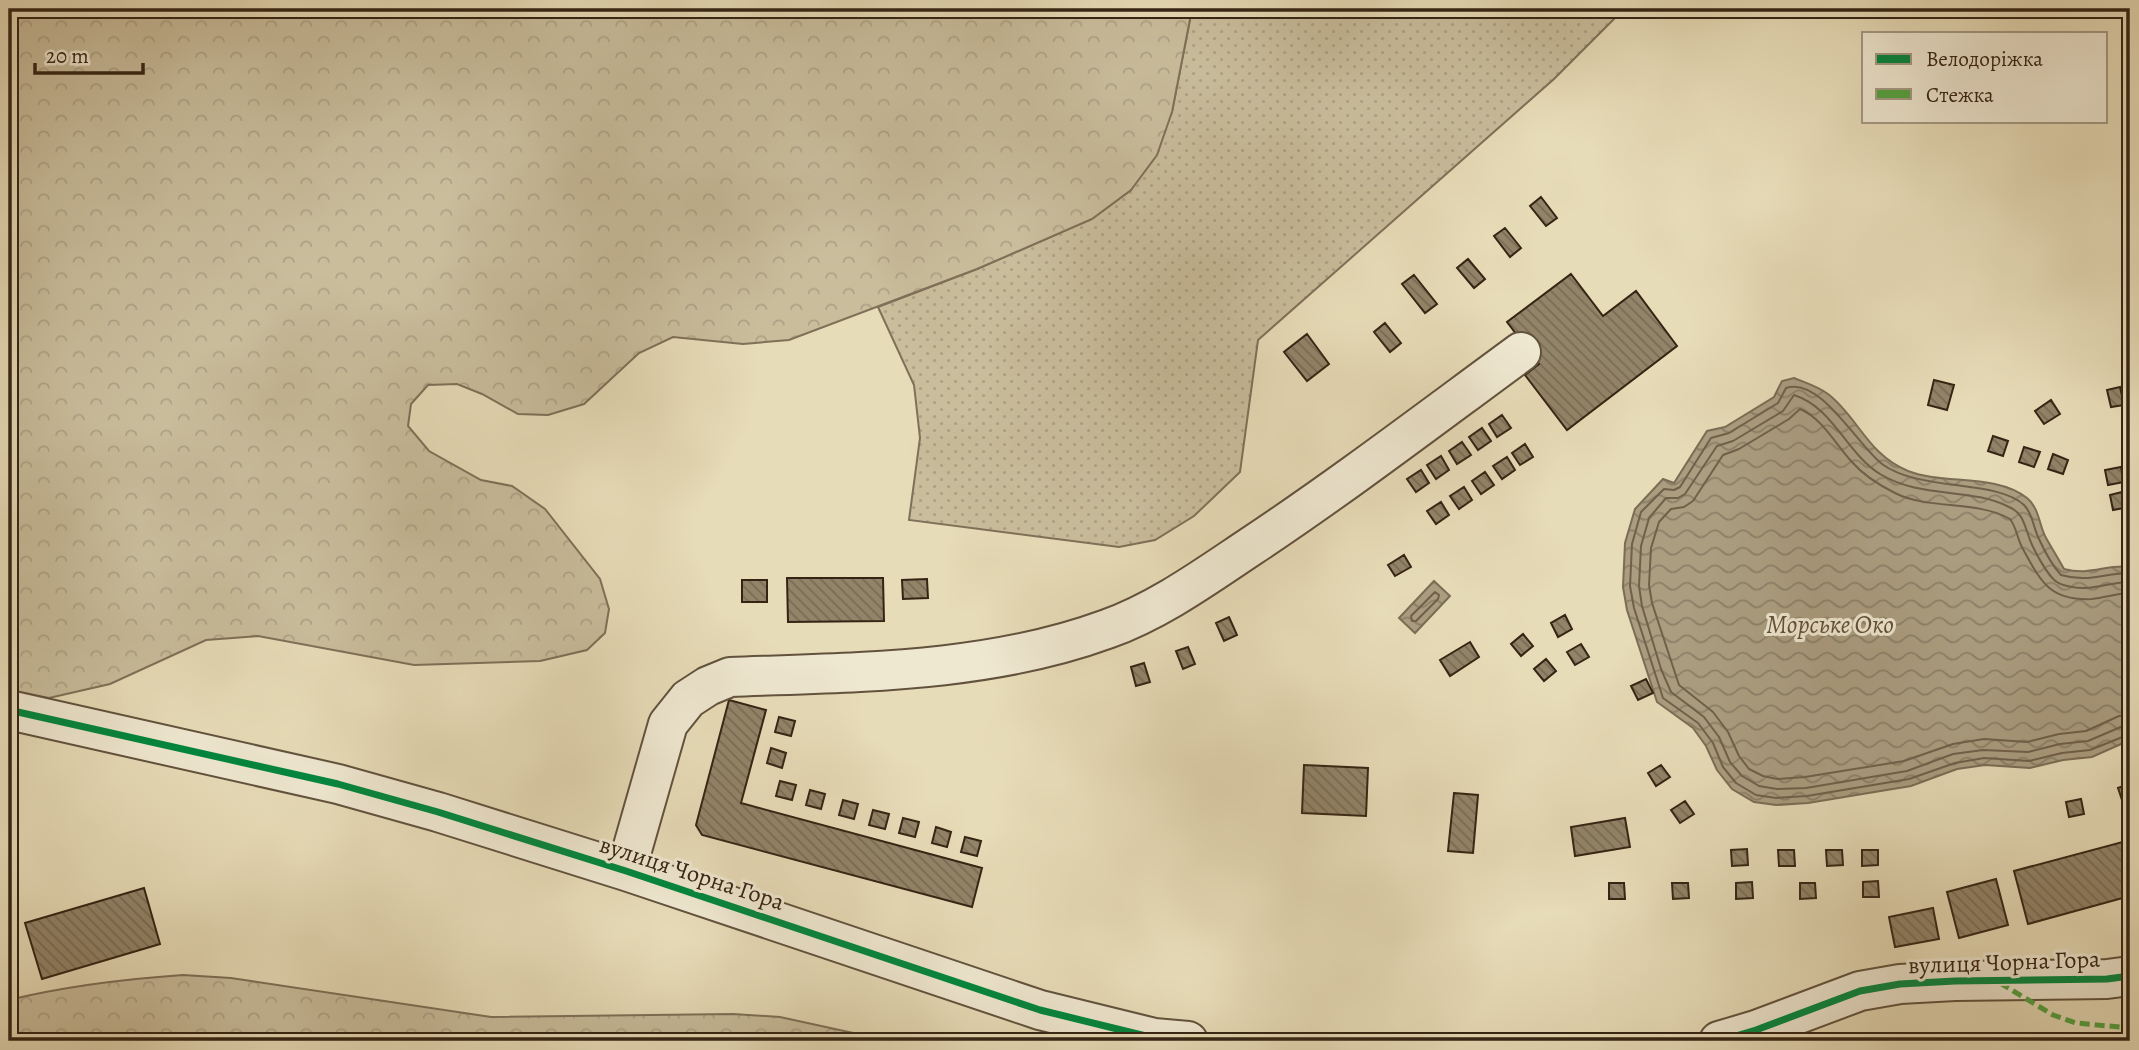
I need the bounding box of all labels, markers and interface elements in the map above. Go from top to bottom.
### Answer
scale bar [35,32,144,76]
legend [1862,32,2108,122]
text: 20 m [46,42,89,70]
text: Велодоріжка [1926,45,2043,73]
text: Стежка [1926,81,1994,109]
water label: Морське Око [1766,607,1894,642]
street label: вулиця Чорна Гора [596,828,788,918]
street label: вулиця Чорна Гора [1907,943,2101,981]

